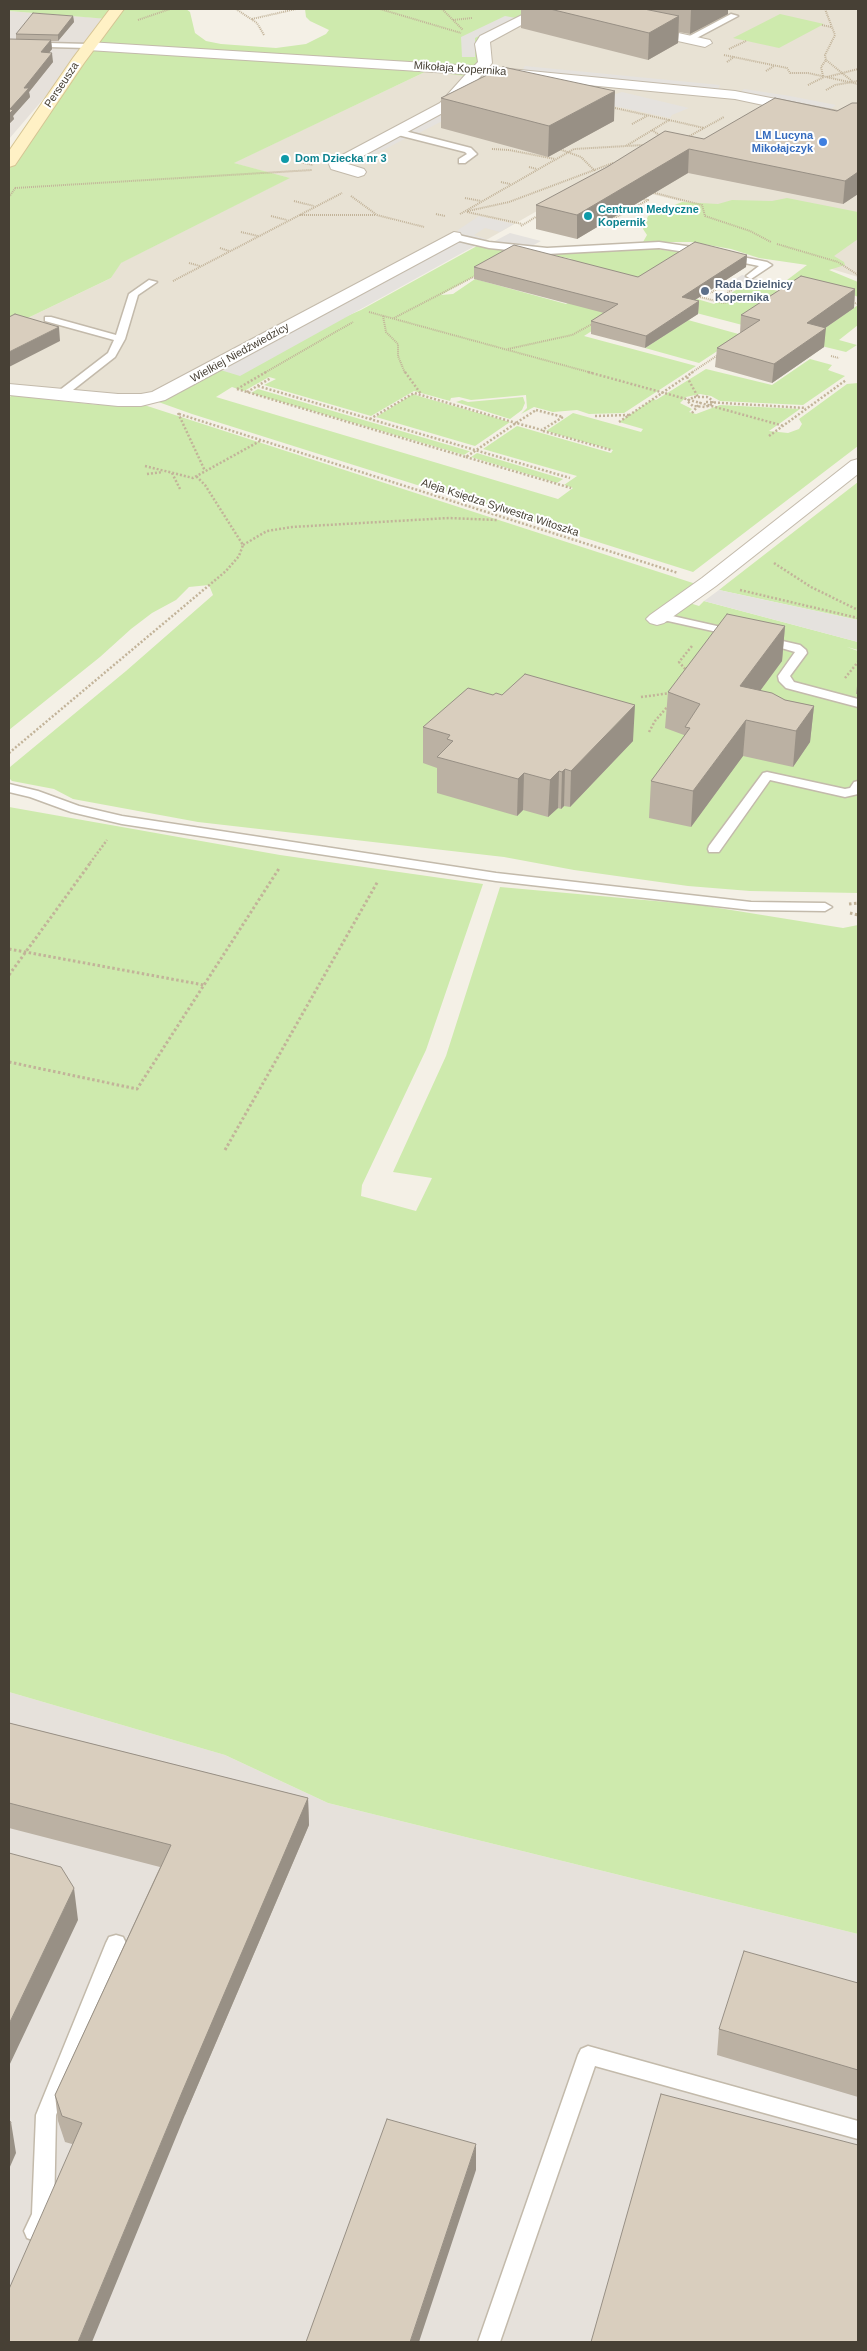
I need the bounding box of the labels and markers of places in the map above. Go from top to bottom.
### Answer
place label: LM Lucyna Mikołajczyk [752,129,813,155]
marker: LM Lucyna Mikołajczyk [817,136,829,148]
place label: Dom Dziecka nr 3 [295,152,387,166]
marker: Dom Dziecka nr 3 [279,153,291,165]
place label: Centrum Medyczne Kopernik [598,203,699,229]
marker: Centrum Medyczne Kopernik [582,210,594,222]
place label: Rada Dzielnicy Kopernika [715,278,793,304]
marker: Rada Dzielnicy Kopernika [699,285,711,297]

